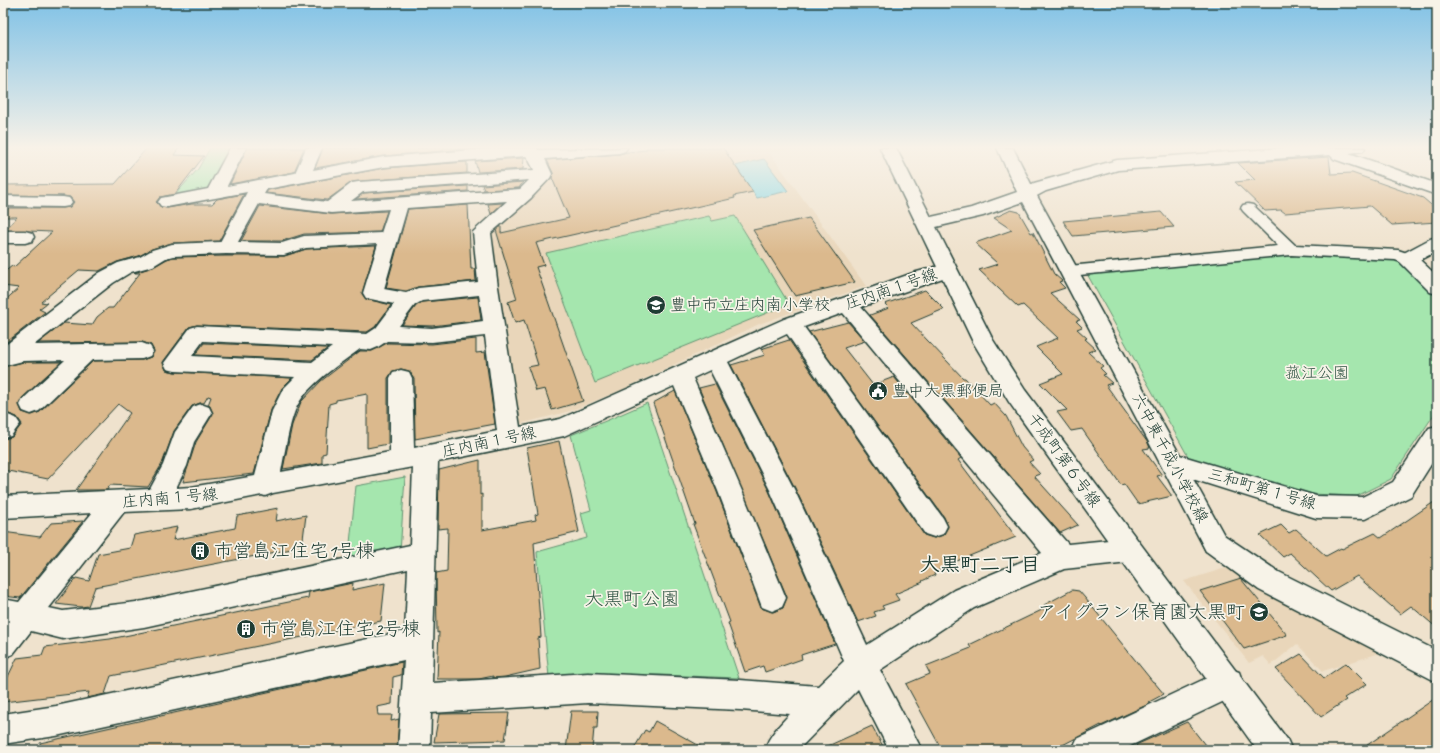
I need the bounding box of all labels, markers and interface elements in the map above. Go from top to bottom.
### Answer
street label: 庄内南１号線 [842,264,940,314]
school or university icon: 豊中市立庄内南小学校 [645,294,667,316]
place label: 豊中市立庄内南小学校 [670,295,830,315]
park label: 菰江公園 [1285,363,1349,383]
public building icon: 豊中大黒郵便局 [867,380,889,402]
place label: 豊中大黒郵便局 [892,381,1004,401]
street label: 六中東千成小学校線 [1127,390,1213,526]
street label: 千成町第６号線 [1023,409,1105,511]
street label: 庄内南１号線 [440,422,538,462]
street label: 三和町第１号線 [1205,464,1319,514]
street label: 庄内南１号線 [121,484,219,512]
place label: 市営島江住宅1号棟 [214,539,375,563]
building icon: 市営島江住宅1号棟 [189,540,211,562]
district label: 大黒町二丁目 [920,552,1040,577]
park label: 大黒町公園 [584,587,680,611]
place label: アイグラン保育園大黒町 [1037,600,1245,624]
school or university icon: アイグラン保育園大黒町 [1248,601,1270,623]
place label: 市営島江住宅2号棟 [260,617,421,641]
building icon: 市営島江住宅2号棟 [235,618,257,640]

